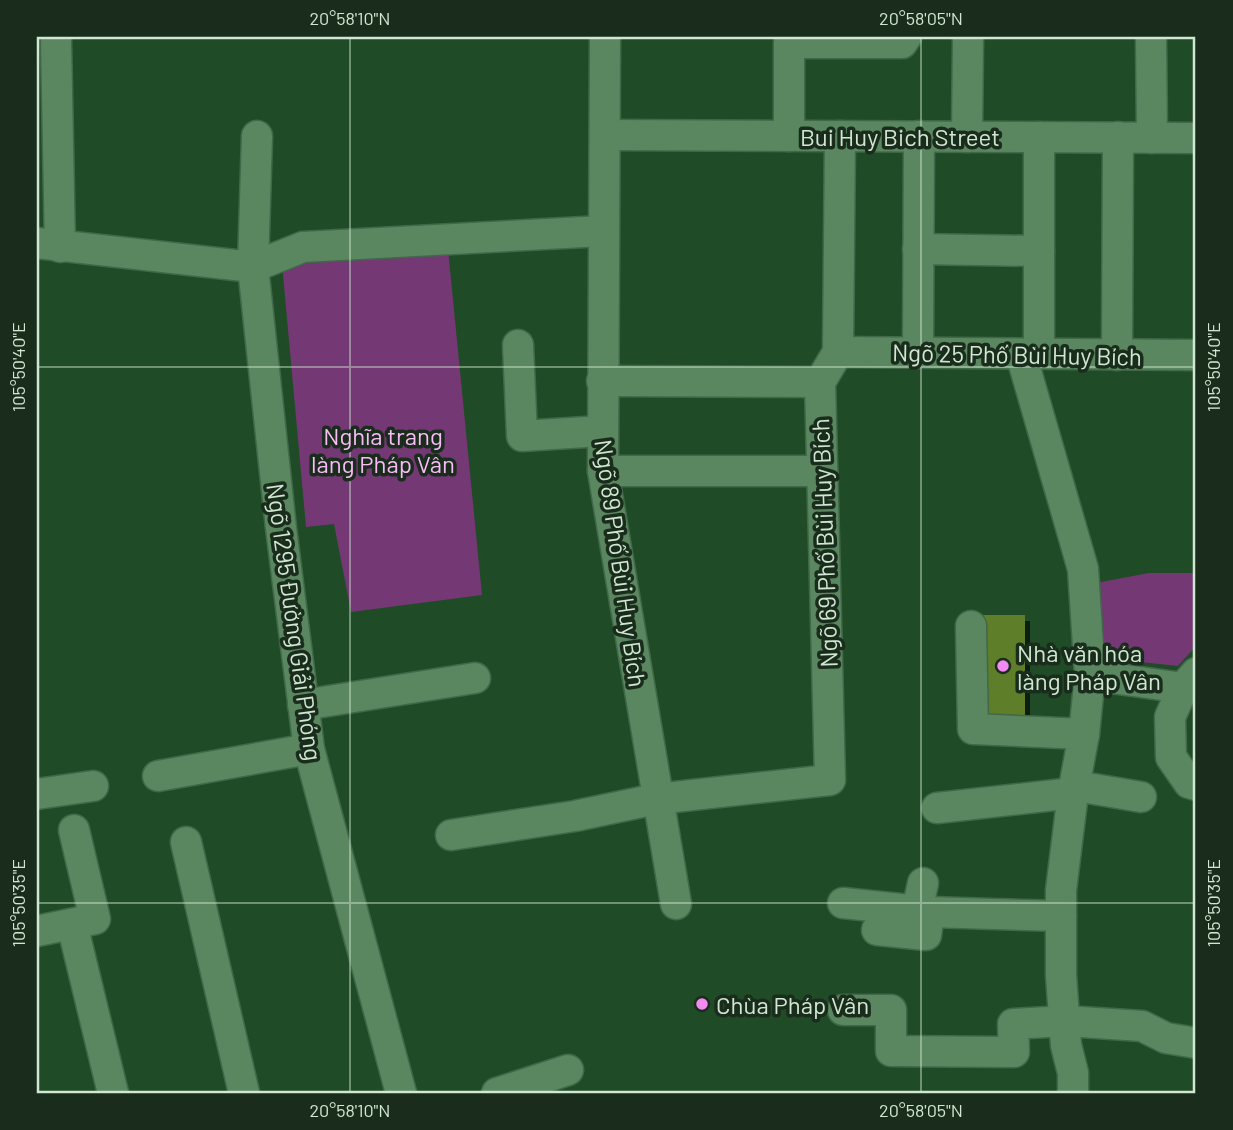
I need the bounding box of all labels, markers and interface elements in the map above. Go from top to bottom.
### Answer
text: 20°58'10"N [309,7,391,29]
text: 20°58'05"N [879,7,963,29]
street label: Bui Huy Bich Street [800,122,1000,151]
text: 105°50'40"E [7,322,29,412]
text: 105°50'40"E [1202,322,1224,412]
street label: Ngõ 25 Phố Bùi Huy Bích [892,337,1142,371]
street label: Ngõ 69 Phố Bùi Huy Bích [805,418,843,668]
park label: Nghĩa trang làng Pháp Vân [311,421,455,478]
street label: Ngõ 89 Phố Bùi Huy Bích [589,437,653,689]
street label: Ngõ 1295 Đường Giải Phóng [261,482,329,762]
place label: Nhà văn hóa làng Pháp Vân [1017,638,1161,695]
marker: Nhà văn hóa làng Pháp Vân [995,658,1011,674]
text: 105°50'35"E [7,859,29,947]
text: 105°50'35"E [1202,859,1224,947]
place label: Chùa Pháp Vân [716,990,869,1019]
marker: Chùa Pháp Vân [694,996,710,1012]
text: 20°58'10"N [309,1099,391,1121]
text: 20°58'05"N [879,1099,963,1121]

